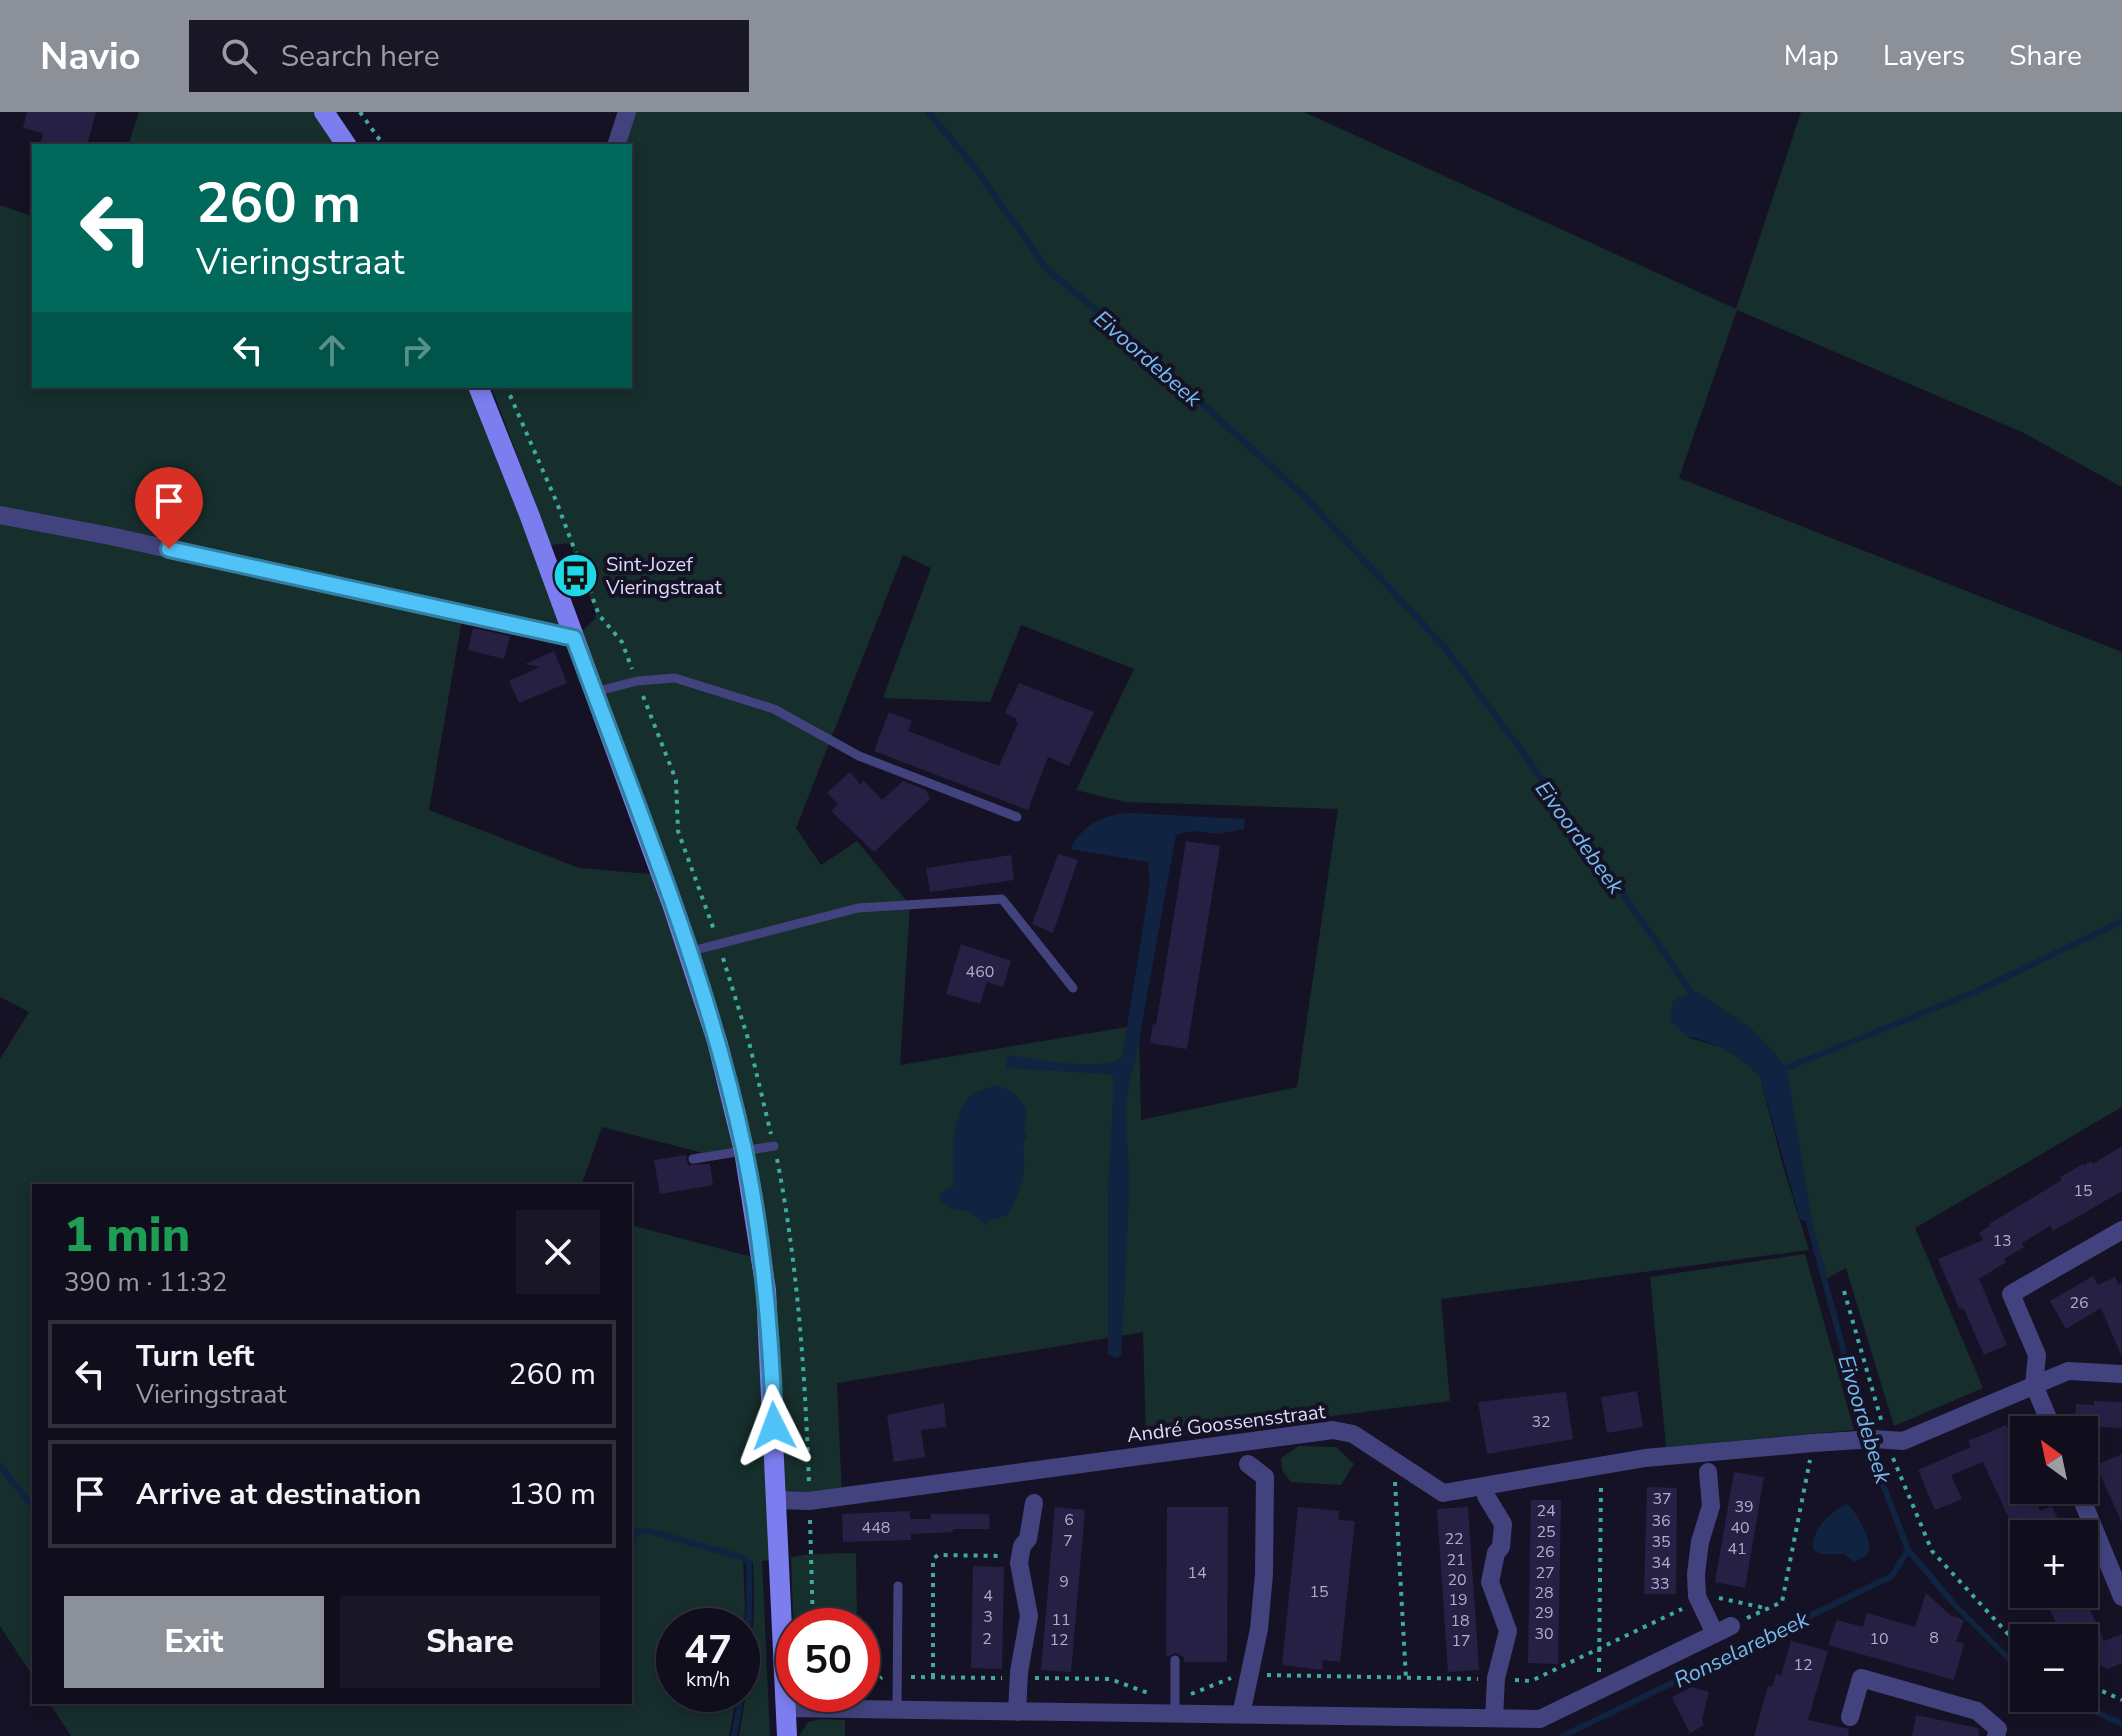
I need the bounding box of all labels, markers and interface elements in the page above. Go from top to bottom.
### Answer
search box [189,20,749,92]
text: Navio [40,31,141,82]
icon: search [217,34,261,78]
text: Search here [281,36,440,77]
text: Map [1784,37,1839,75]
text: Layers [1883,37,1965,75]
text: Share [2009,37,2082,75]
text: 260 m [196,165,361,242]
icon: left [64,176,168,280]
text: Vieringstraat [196,238,404,287]
water label: Eivoordebeek [1087,304,1208,414]
icon: left [226,328,270,372]
icon: ahead [310,328,354,372]
icon: right [394,328,438,372]
pin [135,467,203,549]
icon: arrive [147,479,191,523]
bus stop icon: Sint-Jozef Vieringstraat [551,551,599,599]
place label: Sint-Jozef Vieringstraat [605,551,723,601]
water label: Eivoordebeek [1528,775,1631,901]
house number: 460 [966,961,994,983]
house number: 15 [2073,1180,2093,1202]
text: 1 min [64,1202,190,1268]
button: close [516,1210,600,1294]
house number: 13 [1992,1230,2012,1252]
text: 390 m · 11:32 [64,1265,227,1300]
house number: 26 [2069,1292,2089,1314]
text: Turn left [136,1336,254,1377]
water label: Eivoordebeek [1830,1351,1898,1488]
icon: left [68,1352,112,1396]
text: 260 m [509,1354,596,1395]
text: Vieringstraat [136,1377,286,1412]
position arrow [732,1384,816,1468]
street label: André Goossensstraat [1125,1398,1328,1449]
house number: 32 [1531,1411,1551,1433]
north arrow [2010,1416,2098,1504]
map controls [2010,1416,2098,1712]
icon: arrive [68,1472,112,1516]
text: Arrive at destination [136,1474,421,1515]
text: 130 m [509,1474,596,1515]
house number: 37 [1652,1488,1672,1510]
house number: 39 [1734,1496,1754,1518]
house number: 24 [1536,1500,1556,1522]
house number: 6 [1064,1509,1074,1531]
house number: 36 [1651,1510,1671,1532]
house number: 448 [862,1517,890,1539]
house number: 40 [1730,1517,1750,1539]
button: + [2010,1520,2098,1608]
house number: 25 [1536,1521,1556,1543]
house number: 22 [1444,1528,1464,1550]
house number: 7 [1063,1530,1073,1552]
house number: 35 [1651,1531,1671,1553]
house number: 41 [1727,1538,1747,1560]
house number: 26 [1535,1541,1555,1563]
house number: 21 [1446,1549,1466,1571]
house number: 34 [1651,1552,1671,1574]
house number: 14 [1187,1562,1207,1584]
house number: 27 [1535,1562,1555,1584]
house number: 20 [1447,1569,1467,1591]
house number: 9 [1059,1571,1069,1593]
house number: 33 [1650,1573,1670,1595]
house number: 15 [1309,1581,1329,1603]
house number: 28 [1534,1582,1554,1604]
house number: 4 [983,1585,993,1607]
house number: 19 [1448,1589,1468,1611]
button: Exit [64,1596,324,1688]
button: Share [340,1596,600,1688]
house number: 29 [1534,1602,1554,1624]
water label: Ronselarebeek [1669,1604,1815,1695]
house number: 3 [983,1606,993,1628]
speed limit sign: 50 [776,1608,880,1712]
house number: 11 [1051,1609,1071,1631]
house number: 18 [1450,1610,1470,1632]
text: 47 [684,1623,732,1677]
house number: 30 [1534,1623,1554,1645]
button: − [2010,1624,2098,1712]
house number: 8 [1929,1627,1939,1649]
house number: 2 [982,1628,992,1650]
house number: 10 [1869,1628,1889,1650]
house number: 12 [1049,1629,1069,1651]
house number: 17 [1451,1630,1471,1652]
house number: 12 [1793,1654,1813,1676]
text: km/h [686,1666,730,1693]

